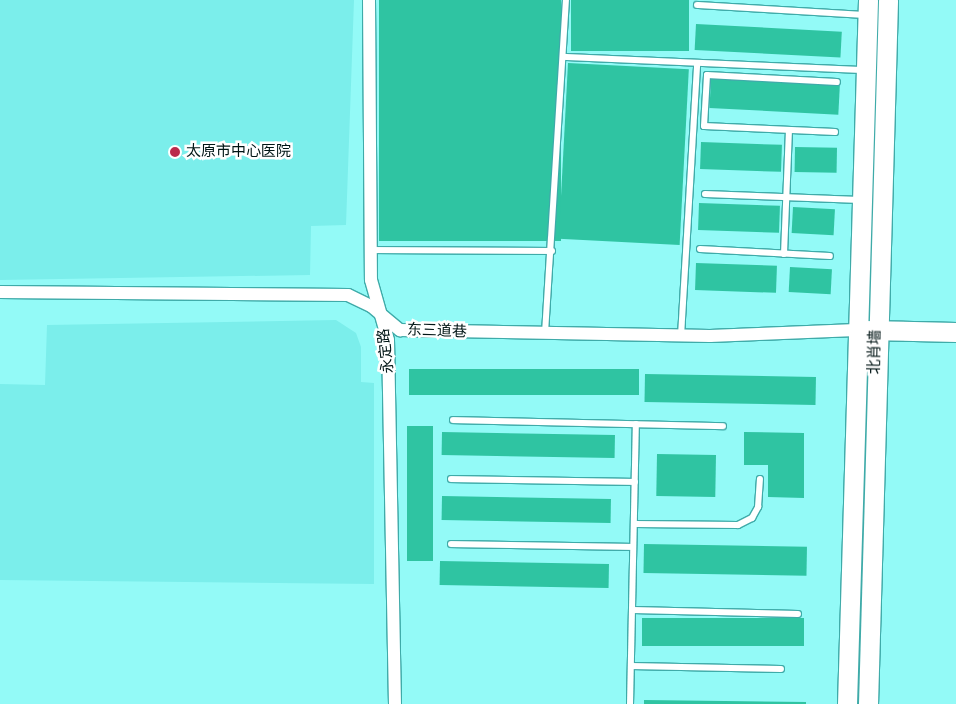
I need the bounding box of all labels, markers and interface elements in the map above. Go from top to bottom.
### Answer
place label: 太原市中心医院 [186,143,291,161]
marker: 太原市中心医院 [168,145,182,159]
street label: 东三道巷 [407,321,467,341]
street label: 永定路 [375,328,397,374]
street label: 北肖墙 [866,329,884,375]

